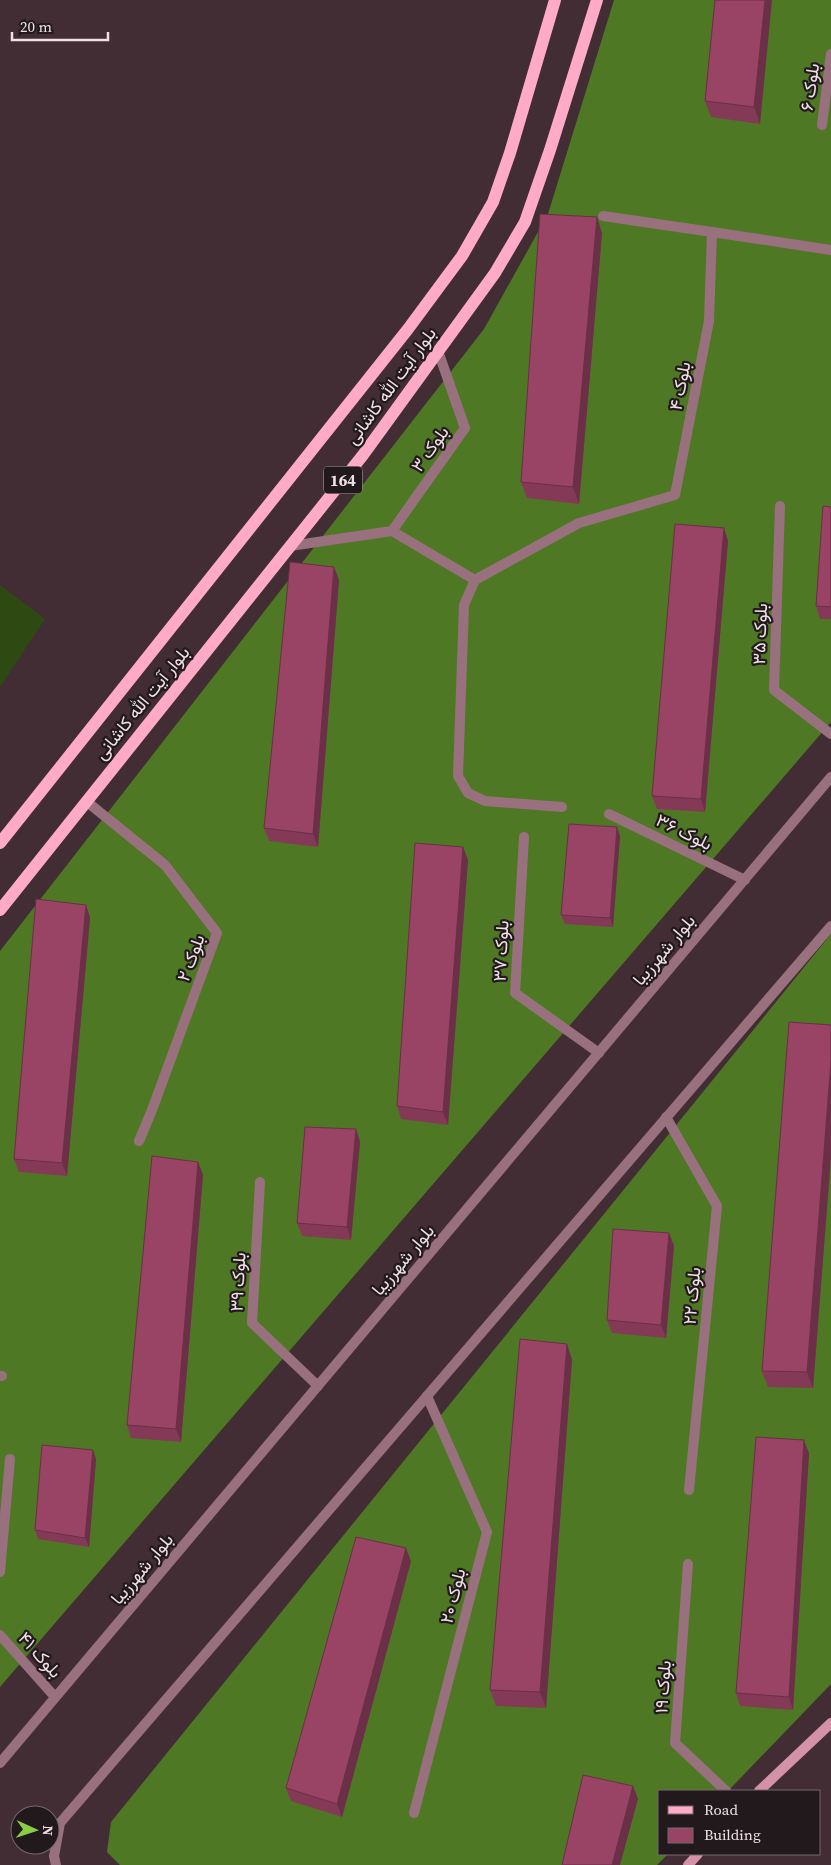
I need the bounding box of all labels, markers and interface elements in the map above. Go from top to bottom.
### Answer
scale bar [12,10,109,42]
text: 20 m [20,16,52,37]
street label: بلوک ۶ [794,62,825,112]
street label: بلوار آیت الله کاشانی [339,322,442,450]
street label: بلوک ۴ [663,359,696,412]
street label: بلوک ۳ [405,421,454,477]
road number: 164 [324,466,362,494]
street label: بلوک ۳۵ [746,603,773,665]
street label: بلوار آیت الله کاشانی [88,641,195,765]
street label: بلوک ۳۶ [652,807,716,856]
street label: بلوار شهرزیبا [626,909,701,991]
street label: بلوک ۳۷ [486,920,515,982]
street label: بلوک ۲ [171,931,211,985]
street label: بلوار شهرزیبا [365,1219,440,1301]
street label: بلوک ۳۹ [223,1252,252,1312]
street label: بلوک ۲۲ [677,1266,706,1326]
street label: بلوار شهرزیبا [104,1528,179,1610]
street label: بلوک ۲۰ [434,1566,471,1626]
street label: بلوک ۴۱ [13,1626,68,1683]
street label: بلوک ۱۹ [648,1660,677,1714]
legend [658,1790,821,1855]
text: Road [704,1799,738,1820]
north arrow [10,1805,60,1855]
text: Building [704,1824,761,1845]
text: N [38,1825,58,1836]

